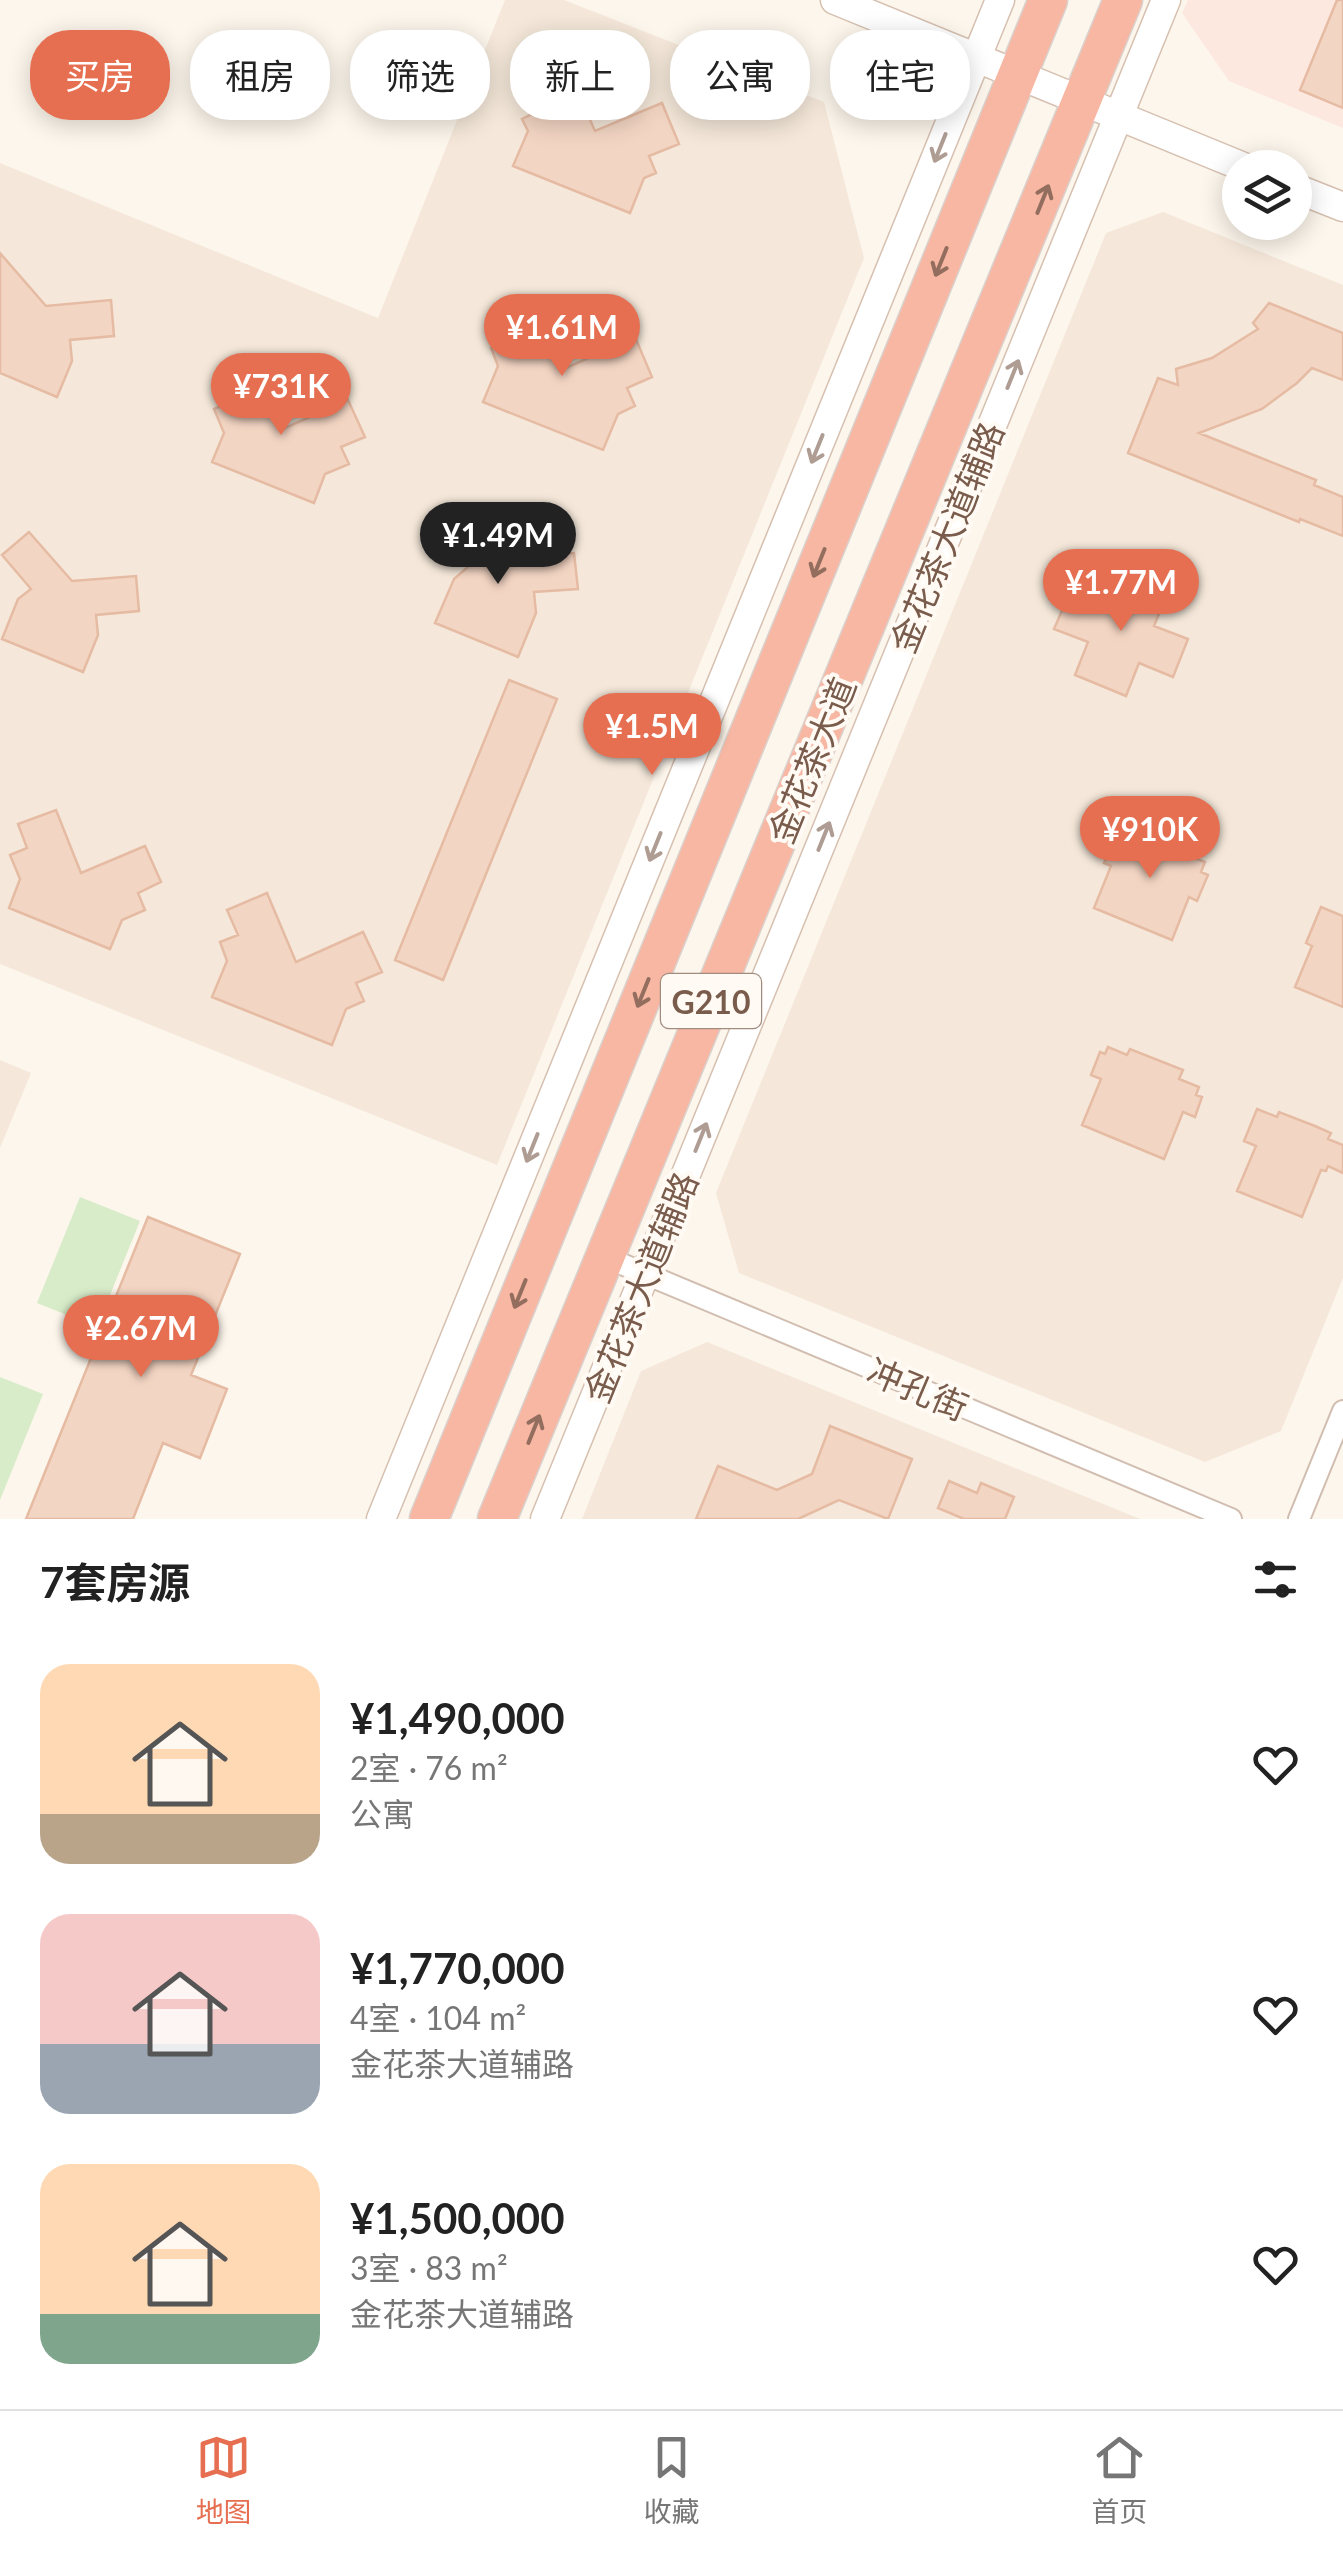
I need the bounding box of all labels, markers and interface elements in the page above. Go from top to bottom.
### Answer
chip: 买房 [30,30,170,120]
chip: 租房 [190,30,330,120]
chip: 筛选 [350,30,490,120]
chip: 新上 [510,30,650,120]
chip: 公寓 [670,30,810,120]
chip: 住宅 [830,30,970,120]
one-way arrow [929,132,947,163]
map controls [1222,150,1312,240]
button: layers [1222,150,1312,240]
one-way arrow [1035,184,1053,215]
one-way arrow [931,246,949,277]
pin: ¥1.61M [481,294,643,379]
text: ¥1.61M [506,307,618,346]
pin: ¥731K [211,353,351,438]
one-way arrow [1006,359,1024,389]
text: ¥731K [233,366,329,405]
street label: 金花茶大道辅路 [881,416,1011,658]
one-way arrow [807,433,825,464]
pin: ¥1.49M [417,502,579,587]
text: ¥1.49M [442,515,554,554]
one-way arrow [808,547,826,578]
pin: ¥1.77M [1040,549,1202,634]
text: ¥1.77M [1065,562,1177,601]
street label: 金花茶大道 [759,671,863,849]
pin: ¥1.5M [582,693,722,778]
text: ¥1.5M [605,706,699,745]
pin: ¥910K [1080,796,1220,881]
text: ¥910K [1102,809,1198,848]
one-way arrow [816,822,834,852]
one-way arrow [644,831,662,862]
road number: G210 [661,974,761,1028]
one-way arrow [633,978,651,1008]
one-way arrow [693,1122,711,1153]
one-way arrow [522,1132,540,1163]
street label: 金花茶大道辅路 [575,1166,705,1408]
one-way arrow [510,1279,528,1309]
pin: ¥2.67M [60,1295,222,1380]
text: ¥2.67M [85,1308,197,1347]
street label: 冲孔街 [861,1348,975,1428]
one-way arrow [527,1414,545,1445]
icon: filters [1248,1552,1303,1607]
text: 7套房源 [40,1557,190,1607]
text: ¥1,490,000 [350,1693,565,1743]
icon: home [120,1704,240,1824]
icon: heart [1248,1737,1303,1792]
text: 2室 · 76 m² [350,1748,508,1787]
text: 公寓 [350,1794,414,1833]
text: ¥1,770,000 [350,1943,565,1993]
icon: home [120,1954,240,2074]
icon: heart [1248,1987,1303,2042]
text: 4室 · 104 m² [350,1998,526,2037]
text: 金花茶大道辅路 [350,2044,574,2083]
text: ¥1,500,000 [350,2193,565,2243]
icon: home [120,2204,240,2324]
icon: heart [1248,2237,1303,2292]
text: 3室 · 83 m² [350,2248,508,2287]
text: 金花茶大道辅路 [350,2294,574,2333]
tab: 地图 [196,2430,252,2530]
tab: 收藏 [643,2430,699,2530]
tab: 首页 [1091,2430,1147,2530]

